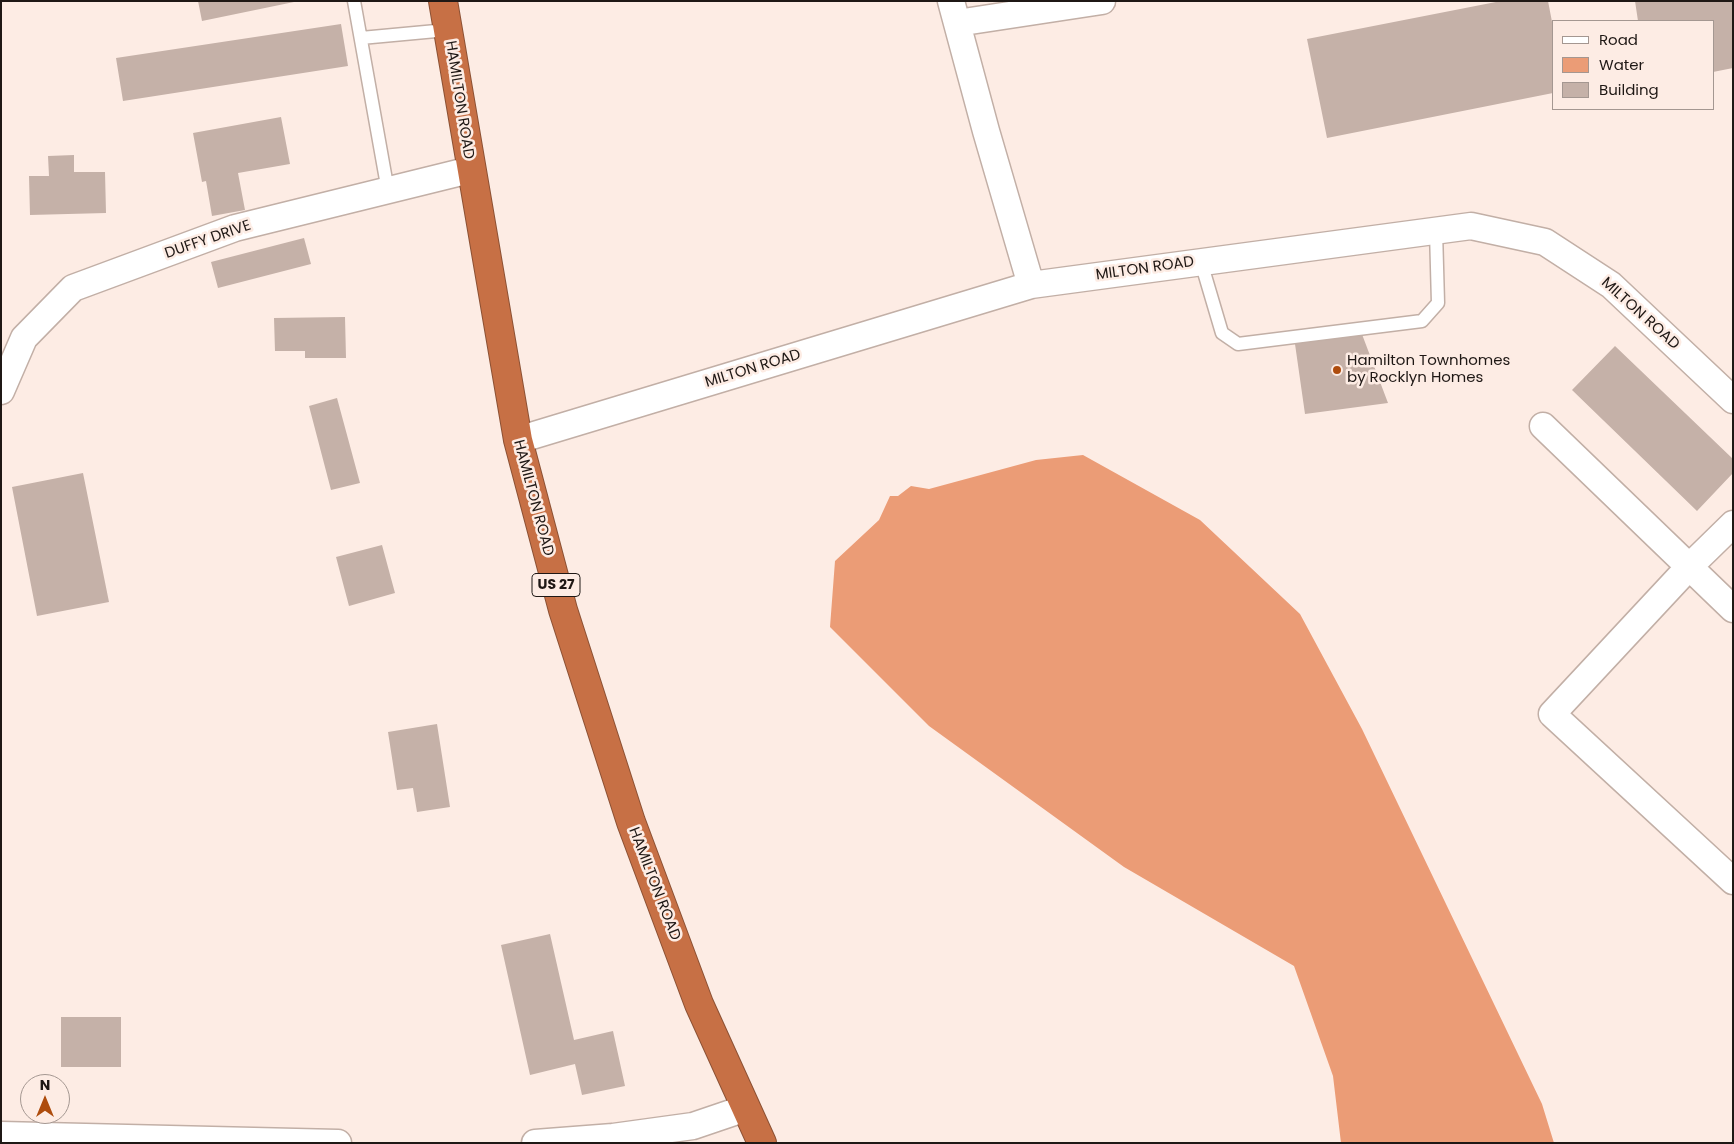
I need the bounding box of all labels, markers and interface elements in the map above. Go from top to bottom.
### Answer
legend [1552,20,1714,110]
text: Road [1599,29,1638,50]
street label: HAMILTON ROAD [441,40,477,160]
text: Water [1599,54,1644,75]
text: Building [1599,79,1659,100]
street label: DUFFY DRIVE [163,217,253,263]
street label: MILTON ROAD [1095,253,1195,285]
street label: MILTON ROAD [1597,274,1683,354]
street label: MILTON ROAD [703,346,803,392]
place label: Hamilton Townhomes by Rocklyn Homes [1347,352,1510,387]
marker: Hamilton Townhomes by Rocklyn Homes [1331,364,1343,376]
street label: HAMILTON ROAD [509,438,557,558]
road number: US 27 [532,574,580,596]
street label: HAMILTON ROAD [624,825,684,943]
north arrow [20,1074,70,1124]
text: N [40,1075,50,1095]

